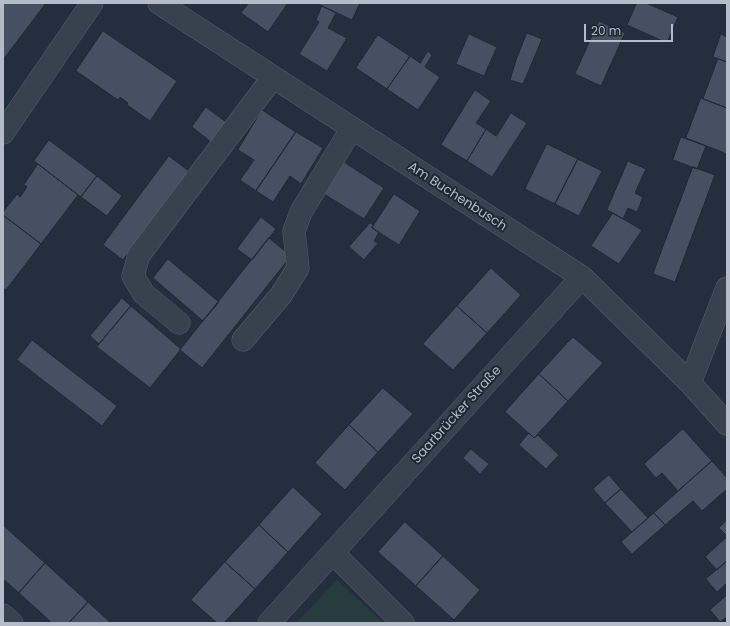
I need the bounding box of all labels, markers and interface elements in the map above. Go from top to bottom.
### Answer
scale bar [586,16,675,42]
text: 20 m [591,22,621,39]
street label: Am Buchenbusch [405,159,509,235]
street label: Saarbrücker Straße [409,363,505,467]

